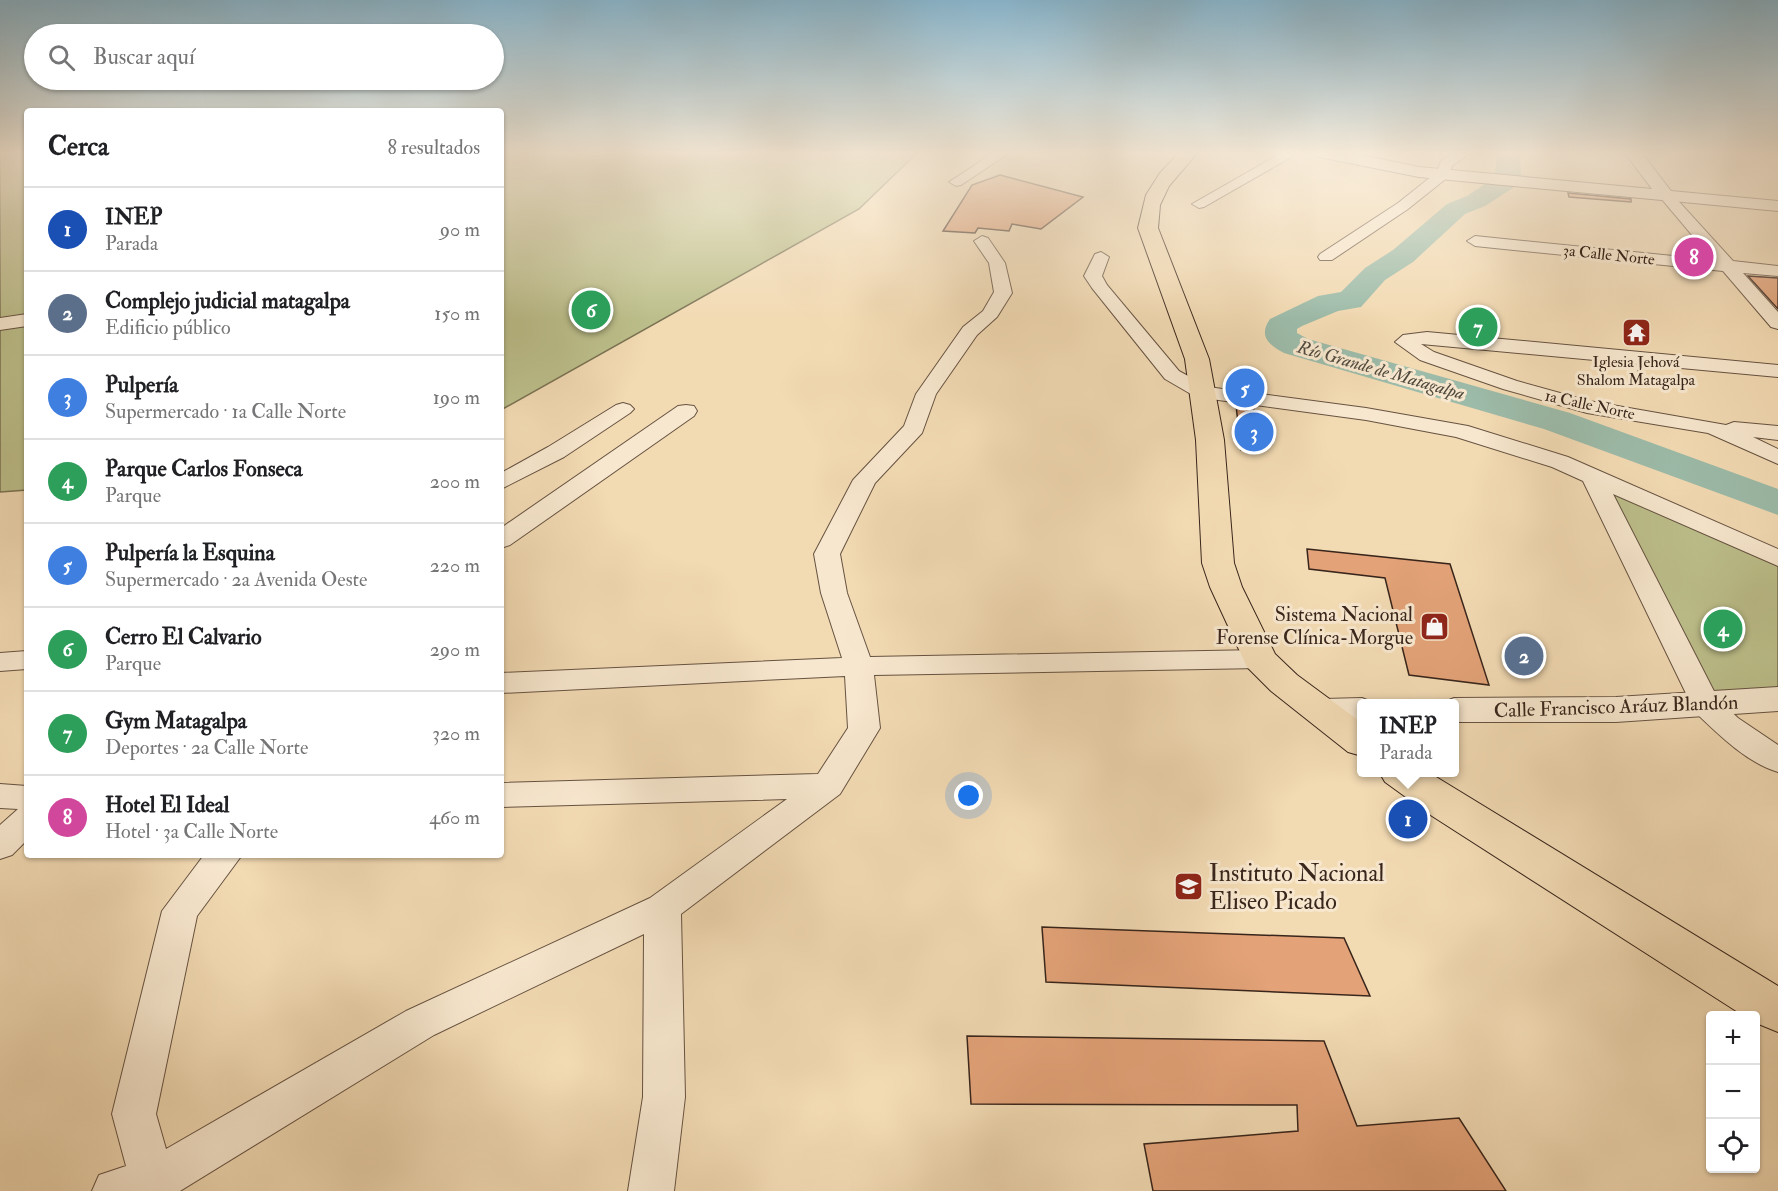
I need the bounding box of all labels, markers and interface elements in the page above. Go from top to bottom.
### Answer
search box [24,24,504,90]
icon: search [45,41,78,74]
text: Buscar aquí [93,43,195,71]
text: Cerca [48,131,109,163]
text: 8 resultados [387,135,480,160]
text: INEP [105,203,162,231]
text: 1 [64,217,71,242]
text: 90 m [440,217,480,242]
text: Parada [105,231,158,256]
pin: 8 [1674,234,1714,280]
street label: 3a Calle Norte [1562,240,1656,270]
text: Complejo judicial matagalpa [105,287,350,315]
pin: 6 [572,288,610,332]
text: 2 [62,301,73,326]
text: 150 m [434,301,480,326]
pin: 7 [1458,304,1498,350]
text: Edificio público [105,315,231,340]
temple icon: Iglesia Jehová Shalom Matagalpa [1620,317,1652,349]
water label: Río Grande de Matagalpa [1294,335,1467,405]
place label: Iglesia Jehová Shalom Matagalpa [1577,352,1696,391]
pin: 5 [1226,366,1264,410]
text: Pulpería [105,371,178,399]
text: 3 [64,385,71,410]
text: 190 m [433,385,480,410]
street label: 1a Calle Norte [1543,386,1637,424]
text: Supermercado · 1a Calle Norte [105,399,346,424]
pin: 3 [1234,410,1274,454]
text: Parque Carlos Fonseca [105,455,303,483]
text: 4 [62,469,73,494]
text: 200 m [430,469,480,494]
text: Parque [105,483,161,508]
text: Pulpería la Esquina [105,539,275,567]
text: 5 [63,553,72,578]
text: 220 m [430,553,480,578]
text: Supermercado · 2a Avenida Oeste [105,567,367,592]
place label: Sistema Nacional Forense Clínica-Morgue [1216,602,1413,650]
pin: 4 [1704,606,1742,652]
shop icon: Sistema Nacional Forense Clínica-Morgue [1418,610,1450,642]
text: Cerro El Calvario [105,623,262,651]
pin: 2 [1504,634,1544,678]
text: 6 [62,637,73,662]
text: 290 m [430,637,480,662]
text: Parque [105,651,161,676]
street label: Calle Francisco Aráuz Blandón [1493,690,1739,723]
popup [1357,699,1459,777]
text: Gym Matagalpa [105,707,247,735]
text: INEP [1379,712,1437,740]
text: 7 [63,721,72,746]
text: 320 m [432,721,480,746]
text: Deportes · 2a Calle Norte [105,735,308,760]
text: Parada [1379,740,1433,765]
your location [954,781,983,810]
text: Hotel El Ideal [105,791,229,819]
pin: 1 [1388,796,1428,842]
text: 8 [63,805,72,830]
text: 460 m [429,805,480,830]
text: Hotel · 3a Calle Norte [105,819,278,844]
place label: Instituto Nacional Eliseo Picado [1209,858,1384,917]
school or university icon: Instituto Nacional Eliseo Picado [1172,871,1204,903]
map controls [1706,1011,1760,1173]
button: + [1706,1011,1760,1065]
button: − [1706,1065,1760,1119]
button: locate [1706,1119,1760,1173]

